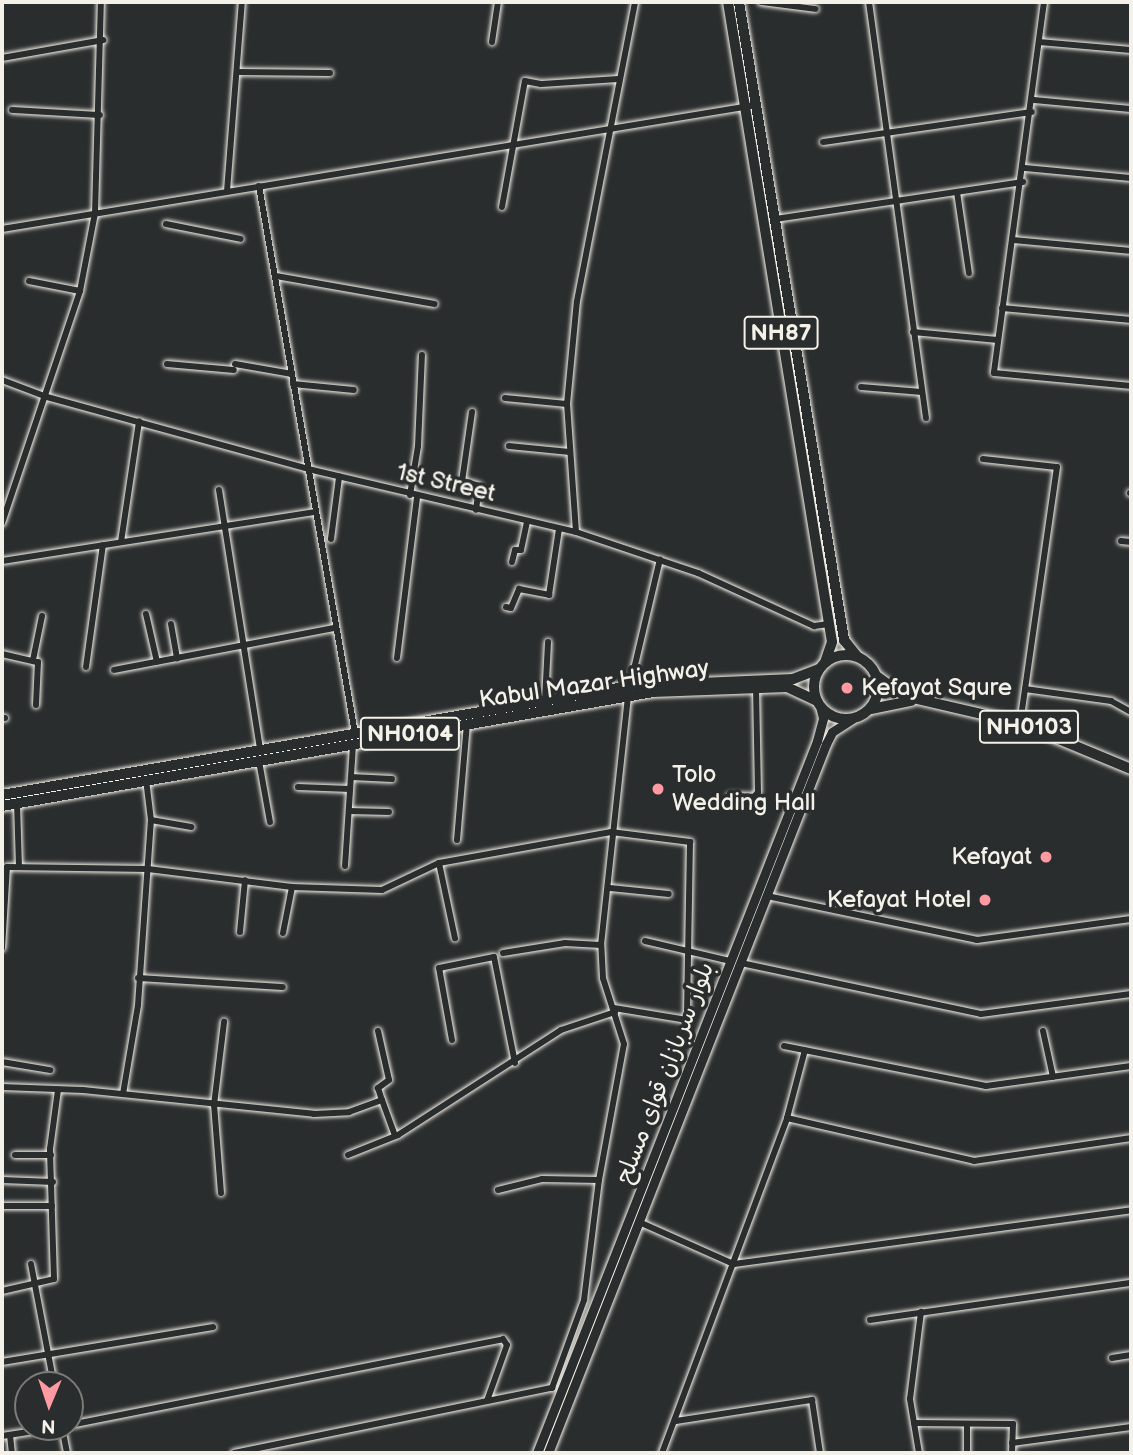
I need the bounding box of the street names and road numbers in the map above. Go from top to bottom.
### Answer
road number: NH87 [742,314,820,352]
street label: 1st Street [394,458,498,508]
street label: Kabul Mazar Highway [477,654,711,714]
road number: NH0103 [978,708,1080,747]
road number: NH0104 [359,714,461,754]
street label: بلوار سربازان قوای مسلح [610,958,720,1188]

